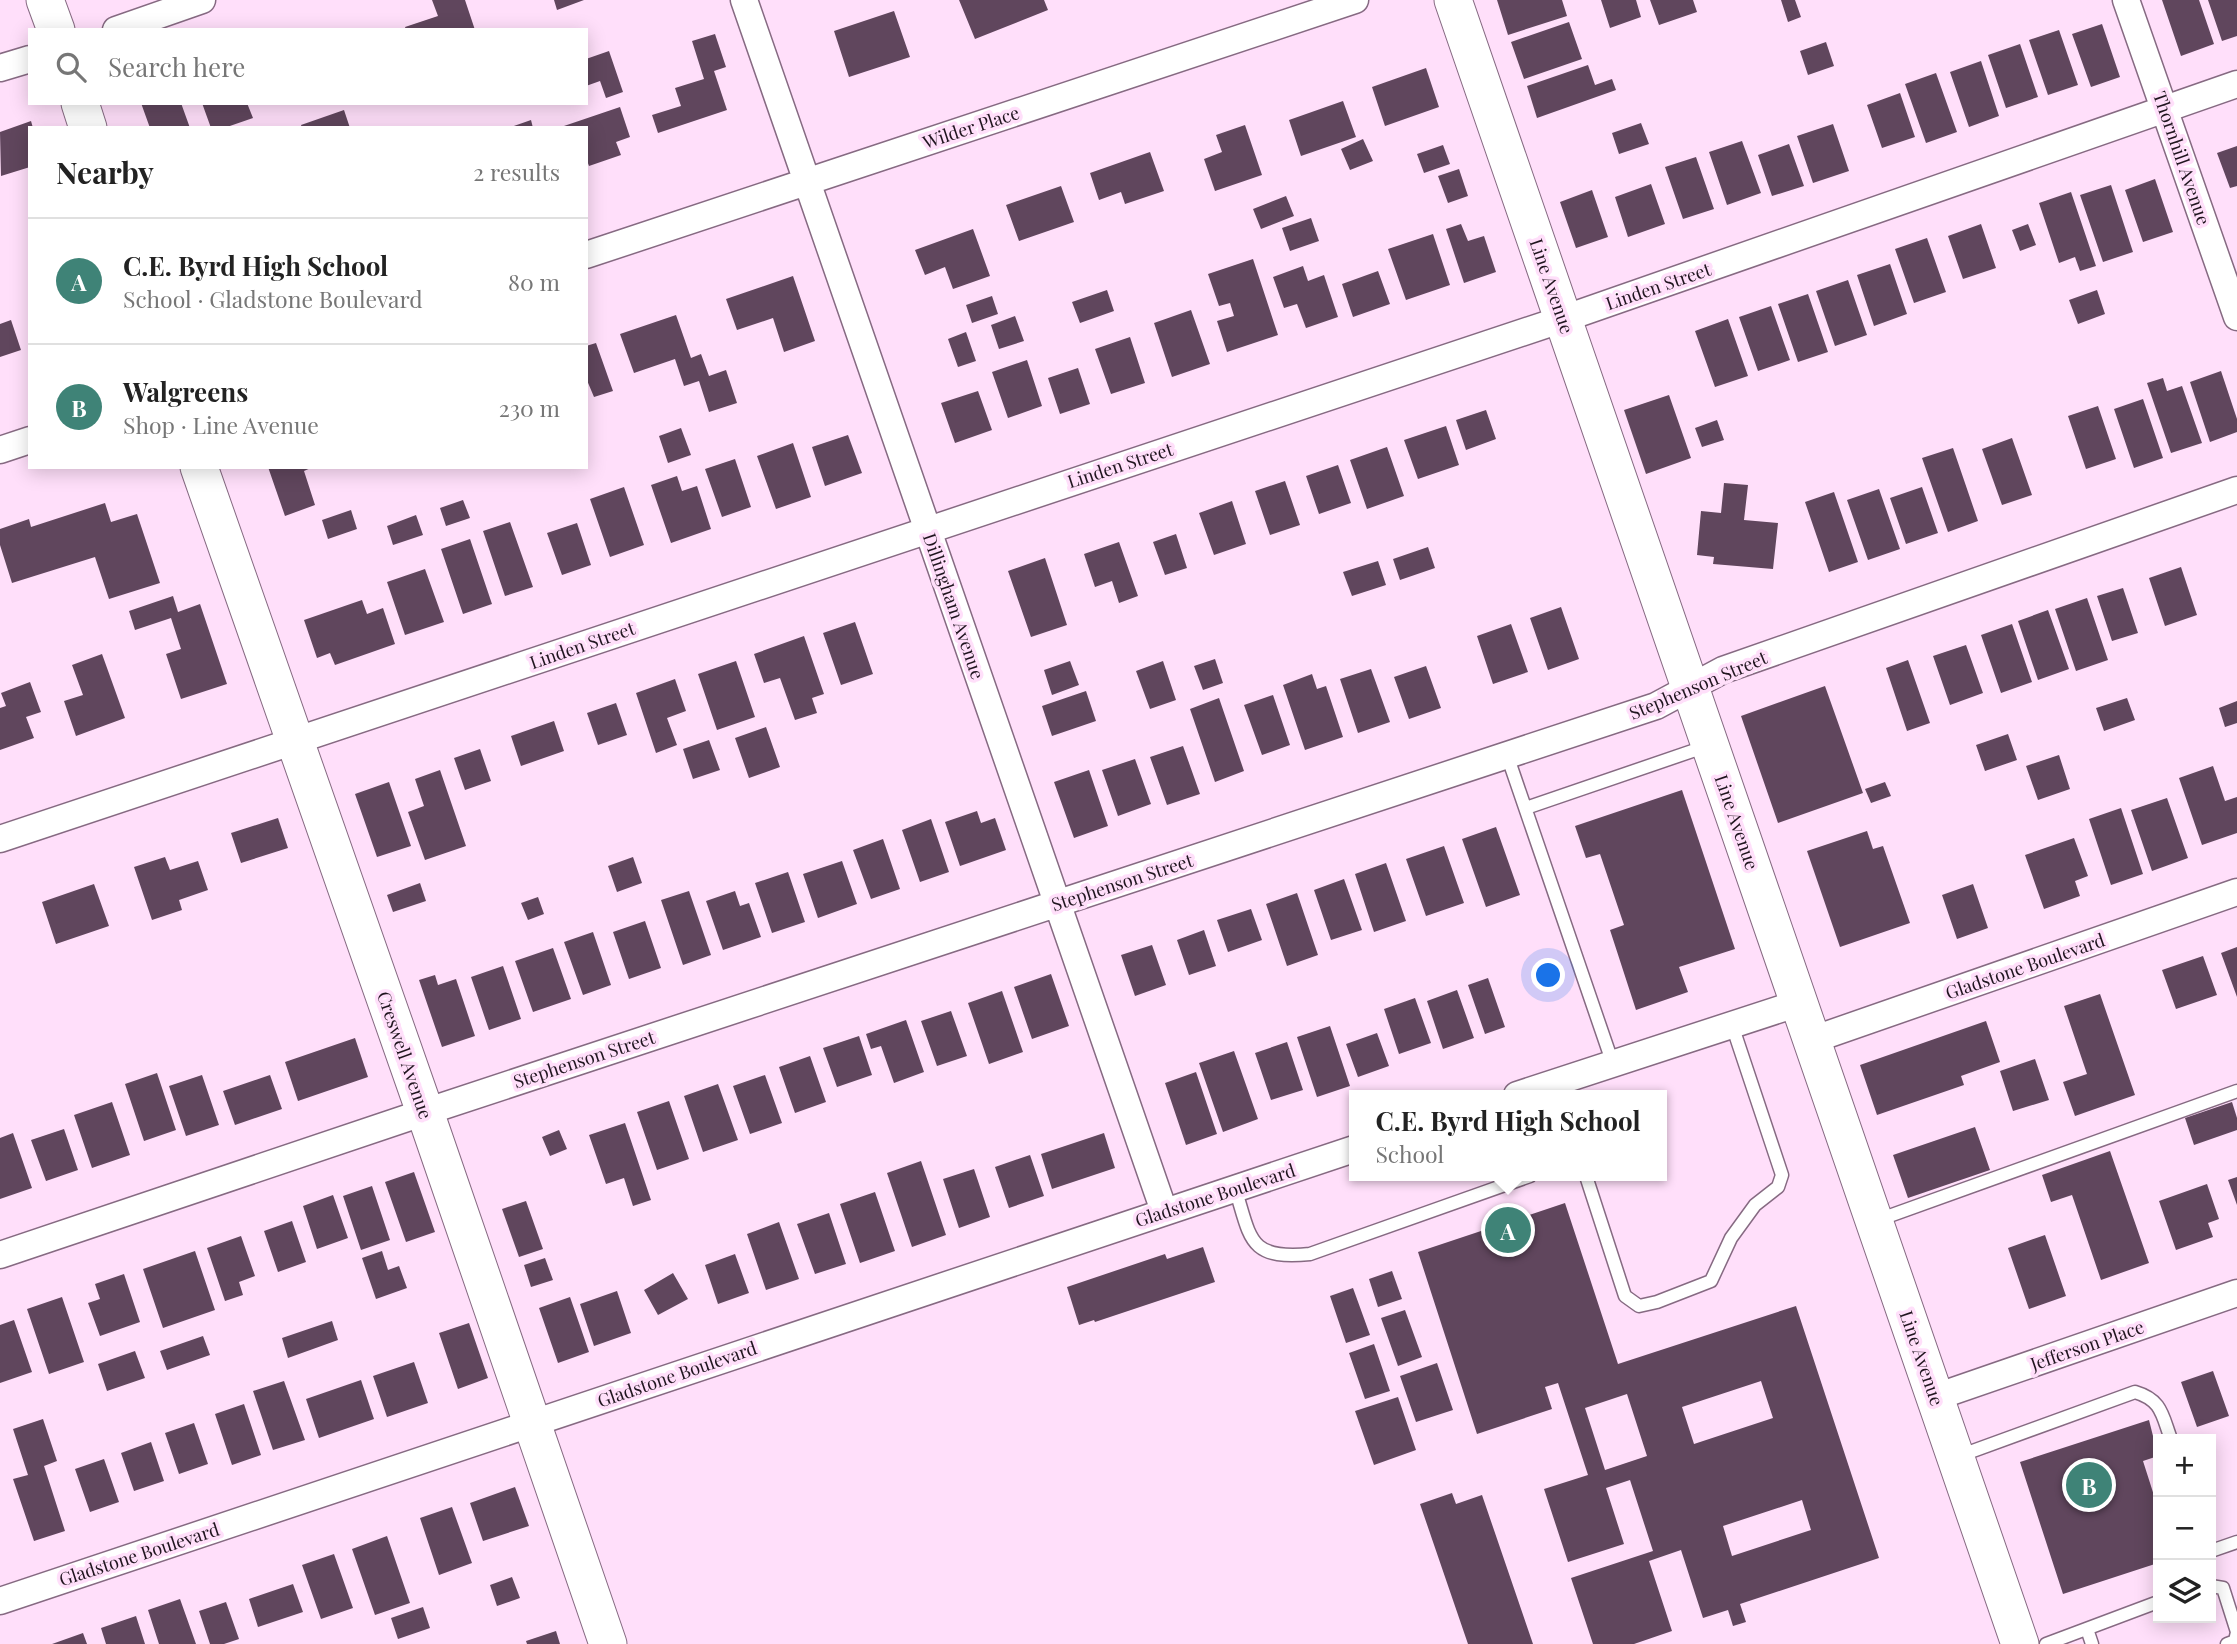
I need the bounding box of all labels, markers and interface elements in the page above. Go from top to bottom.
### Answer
search box [28,28,588,105]
icon: search [52,48,90,86]
text: Search here [108,49,245,84]
street label: Thornhill Avenue [2148,88,2216,228]
street label: Wilder Place [919,100,1022,154]
text: Nearby [56,152,154,192]
text: 2 results [473,156,560,187]
street label: Line Avenue [1525,235,1579,337]
text: C.E. Byrd High School [123,248,388,283]
street label: Linden Street [1602,257,1714,315]
text: A [71,266,87,297]
text: 80 m [508,266,560,297]
text: School · Gladstone Boulevard [123,283,423,314]
text: Walgreens [123,374,248,409]
text: B [71,392,87,423]
text: 230 m [499,392,560,423]
text: Shop · Line Avenue [123,409,319,440]
street label: Linden Street [1064,436,1176,493]
street label: Dillingham Avenue [918,530,990,682]
street label: Linden Street [526,616,638,674]
street label: Stephenson Street [1625,645,1771,725]
street label: Line Avenue [1710,771,1764,873]
street label: Stephenson Street [1048,848,1196,916]
street label: Gladstone Boulevard [1942,927,2108,1005]
your location [1531,958,1565,992]
street label: Creswell Avenue [372,988,438,1122]
street label: Stephenson Street [510,1025,658,1093]
popup [1349,1090,1667,1181]
text: C.E. Byrd High School [1375,1103,1641,1138]
text: School [1375,1138,1444,1169]
street label: Gladstone Boulevard [1132,1158,1299,1232]
pin: A [1485,1204,1531,1256]
street label: Line Avenue [1895,1307,1949,1409]
street label: Jefferson Place [2026,1314,2147,1376]
street label: Gladstone Boulevard [594,1335,760,1413]
map controls [2153,1434,2216,1623]
button: + [2153,1434,2216,1497]
pin: B [2066,1459,2112,1511]
button: − [2153,1497,2216,1560]
street label: Gladstone Boulevard [56,1517,223,1591]
button: layers [2153,1560,2216,1623]

